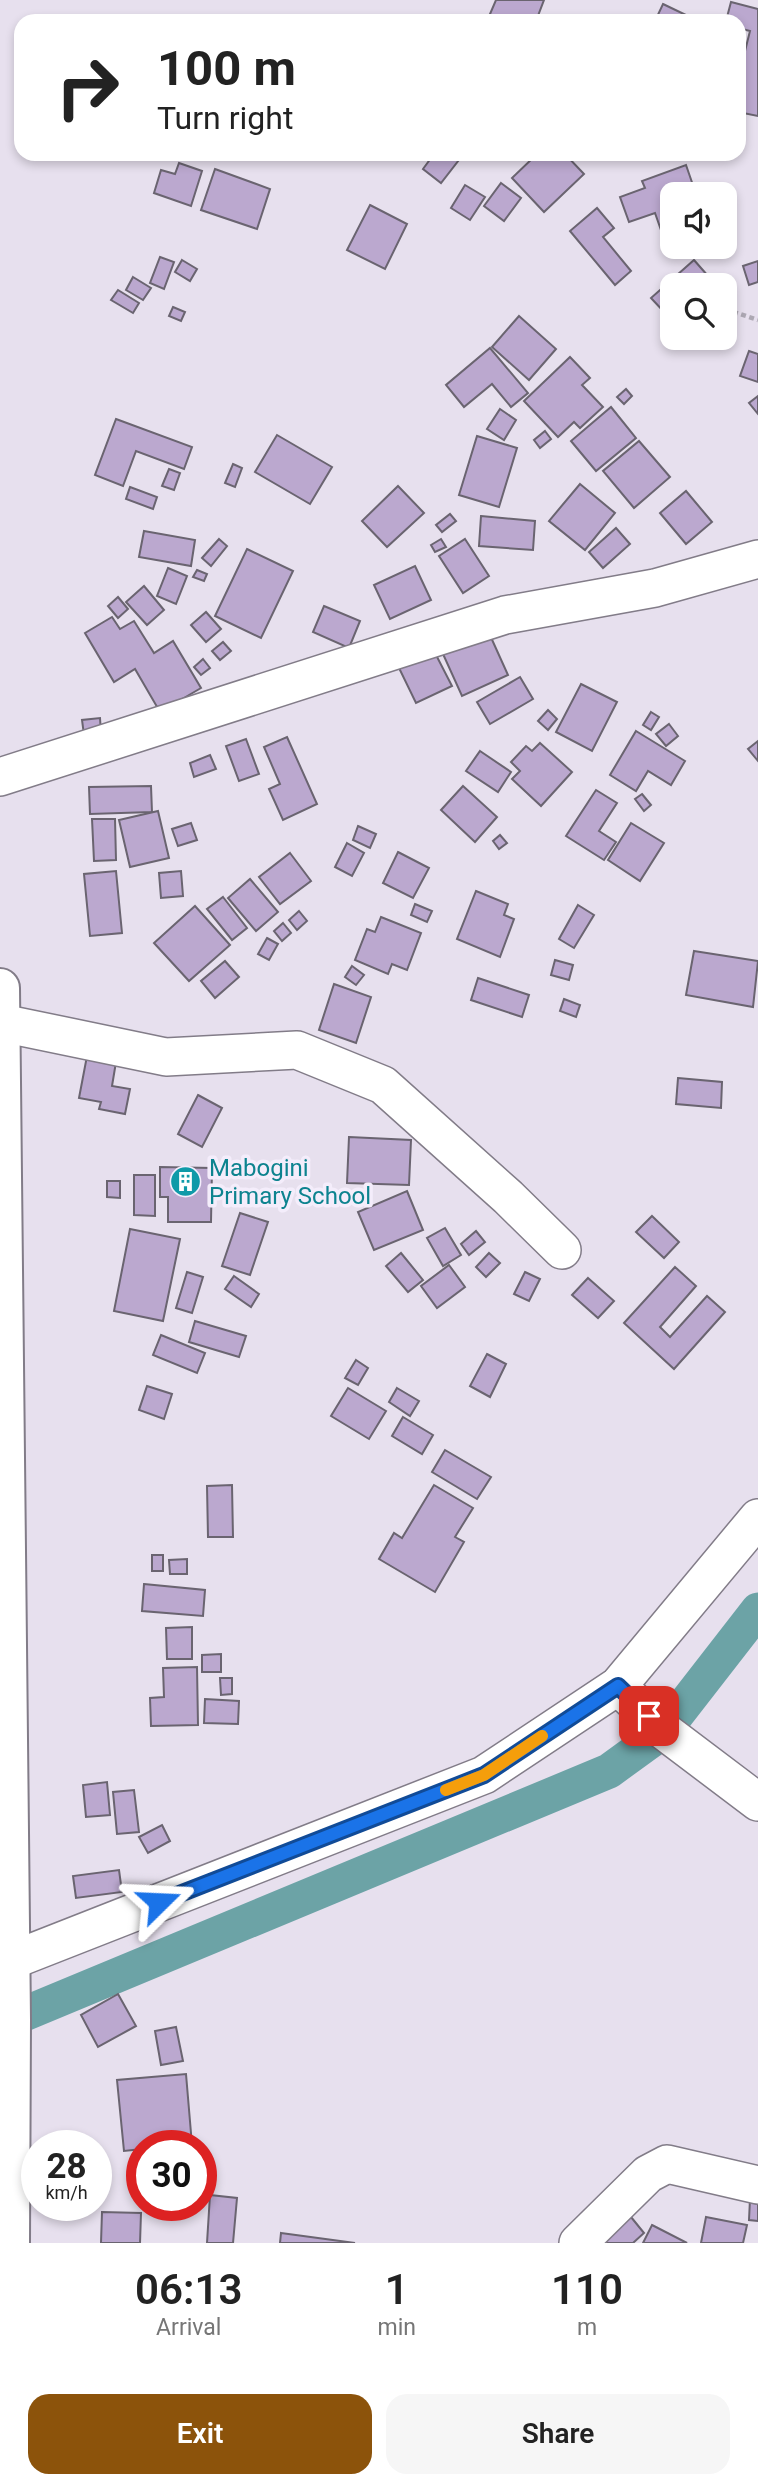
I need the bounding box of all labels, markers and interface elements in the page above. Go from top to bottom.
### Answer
text: 100 m [157,40,296,97]
icon: right [42,42,133,133]
text: Turn right [157,99,293,137]
map controls [660,182,737,350]
button: sound [660,182,737,259]
button: search [660,273,737,350]
place label: Mabogini Primary School [209,1154,371,1210]
building icon: Mabogini Primary School [169,1165,203,1199]
pin [619,1686,679,1746]
icon: arrive [630,1697,668,1735]
position arrow [122,1865,196,1939]
speed limit sign: 30 [126,2130,217,2221]
text: 28 [46,2146,87,2187]
text: km/h [45,2182,88,2203]
text: 06:13 [135,2265,242,2314]
text: 1 [385,2265,409,2314]
text: 110 [551,2265,623,2314]
text: Arrival [156,2314,221,2341]
text: min [377,2314,416,2341]
text: m [577,2314,597,2341]
button: Exit [28,2394,372,2474]
button: Share [386,2394,730,2474]

